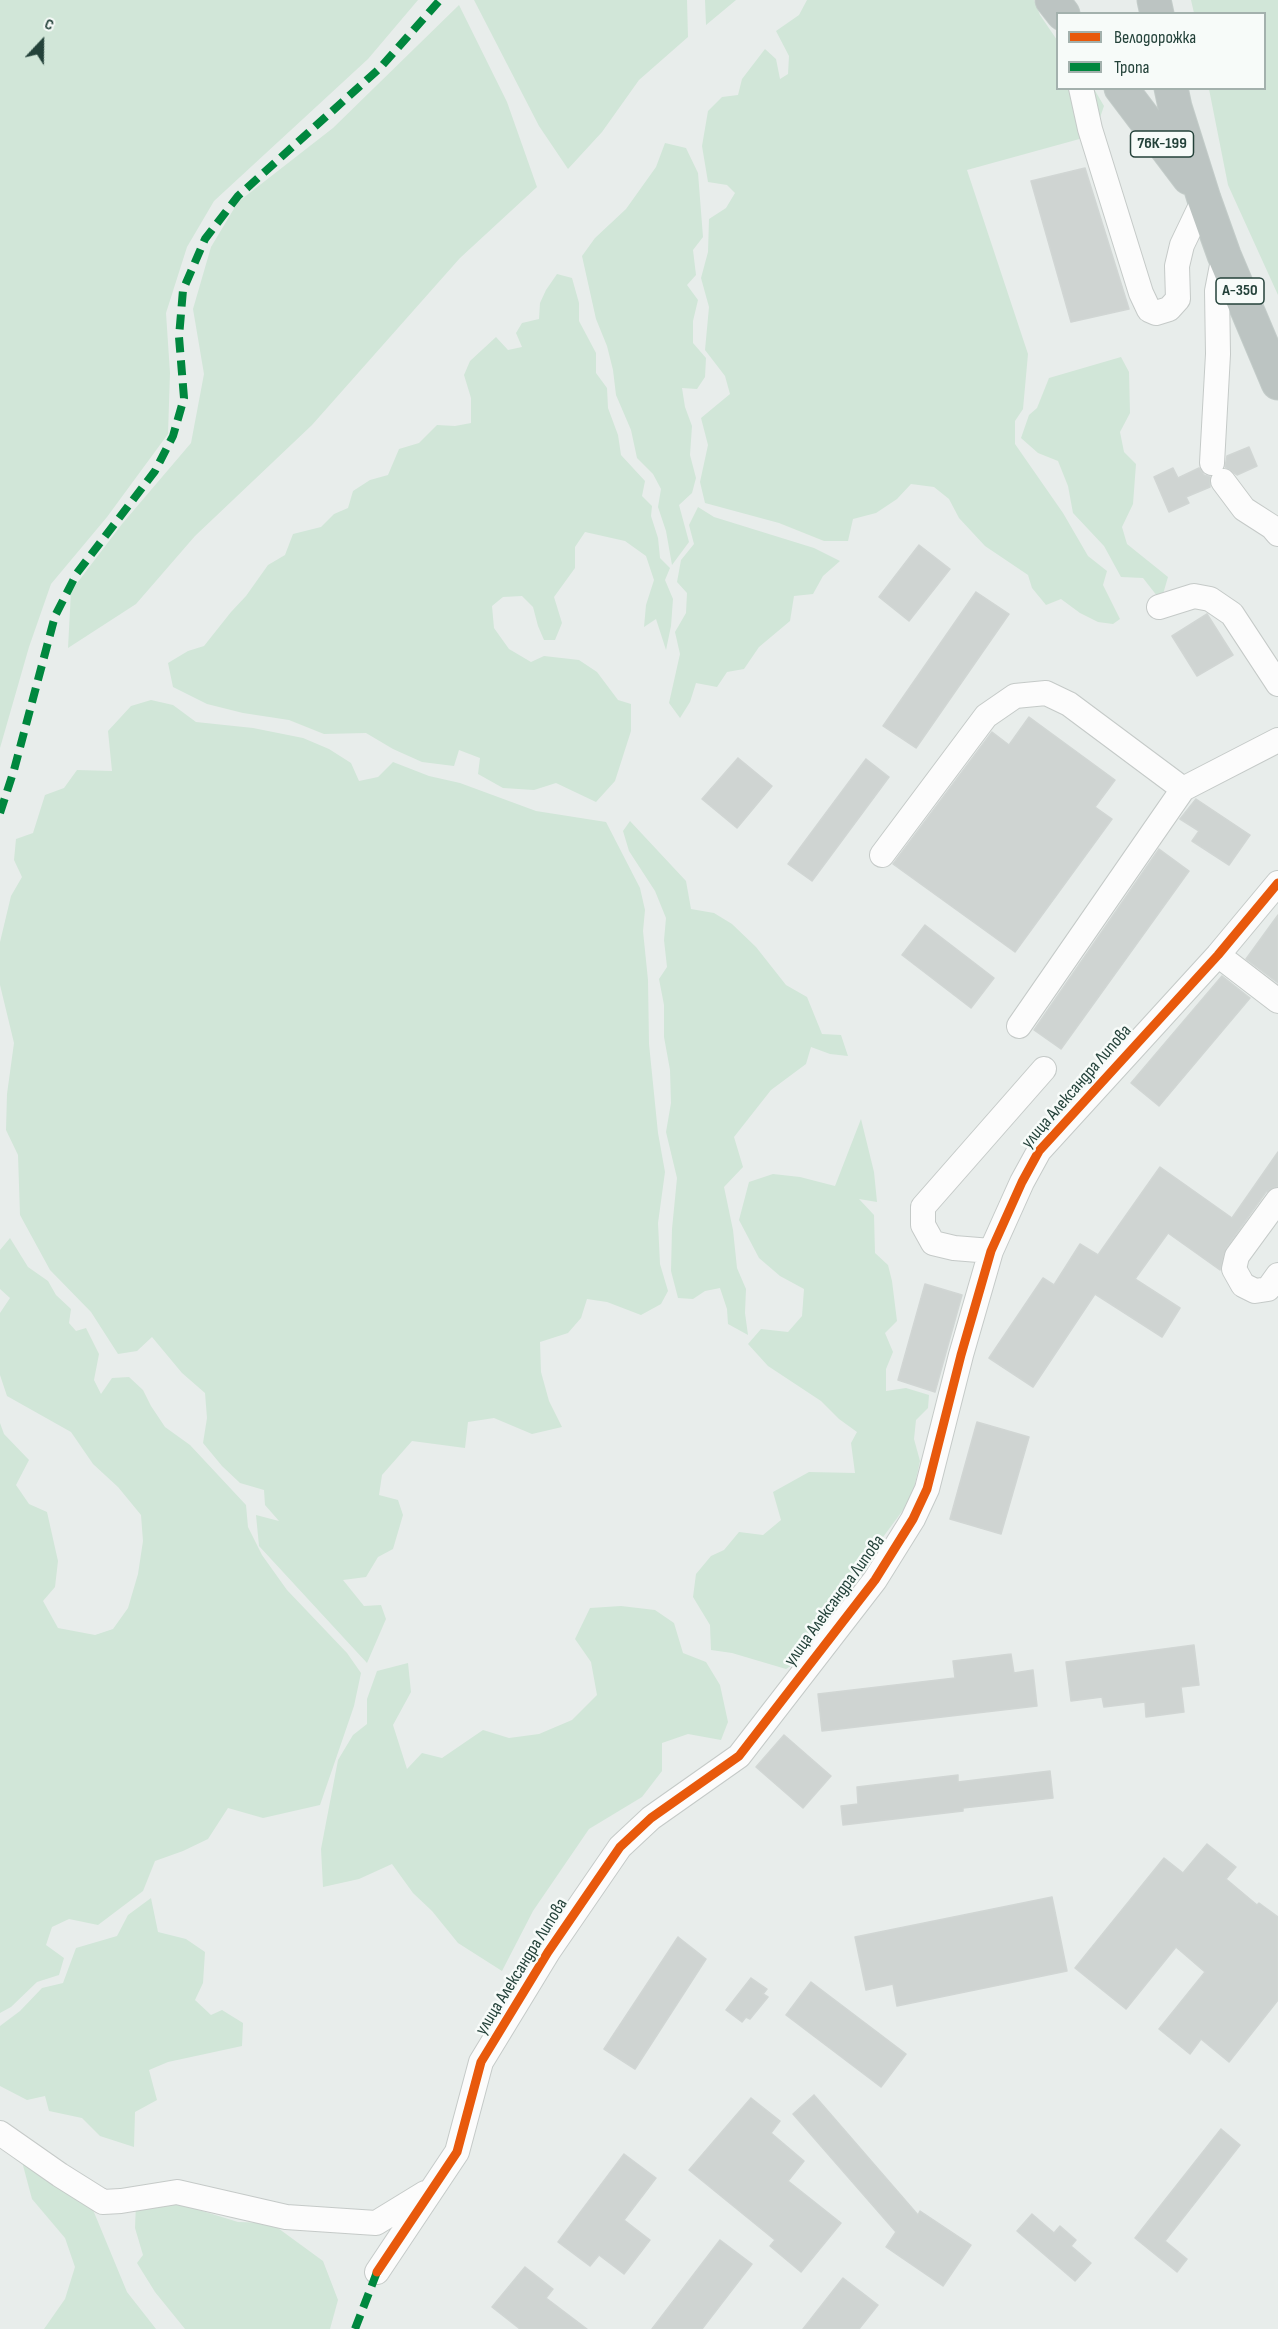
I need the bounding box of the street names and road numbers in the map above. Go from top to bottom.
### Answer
road number: 76К-199 [1130,131,1194,157]
road number: А-350 [1216,278,1264,304]
street label: улица Александра Липова [1017,1021,1137,1153]
street label: улица Александра Липова [780,1531,890,1671]
street label: улица Александра Липова [471,1895,573,2039]

